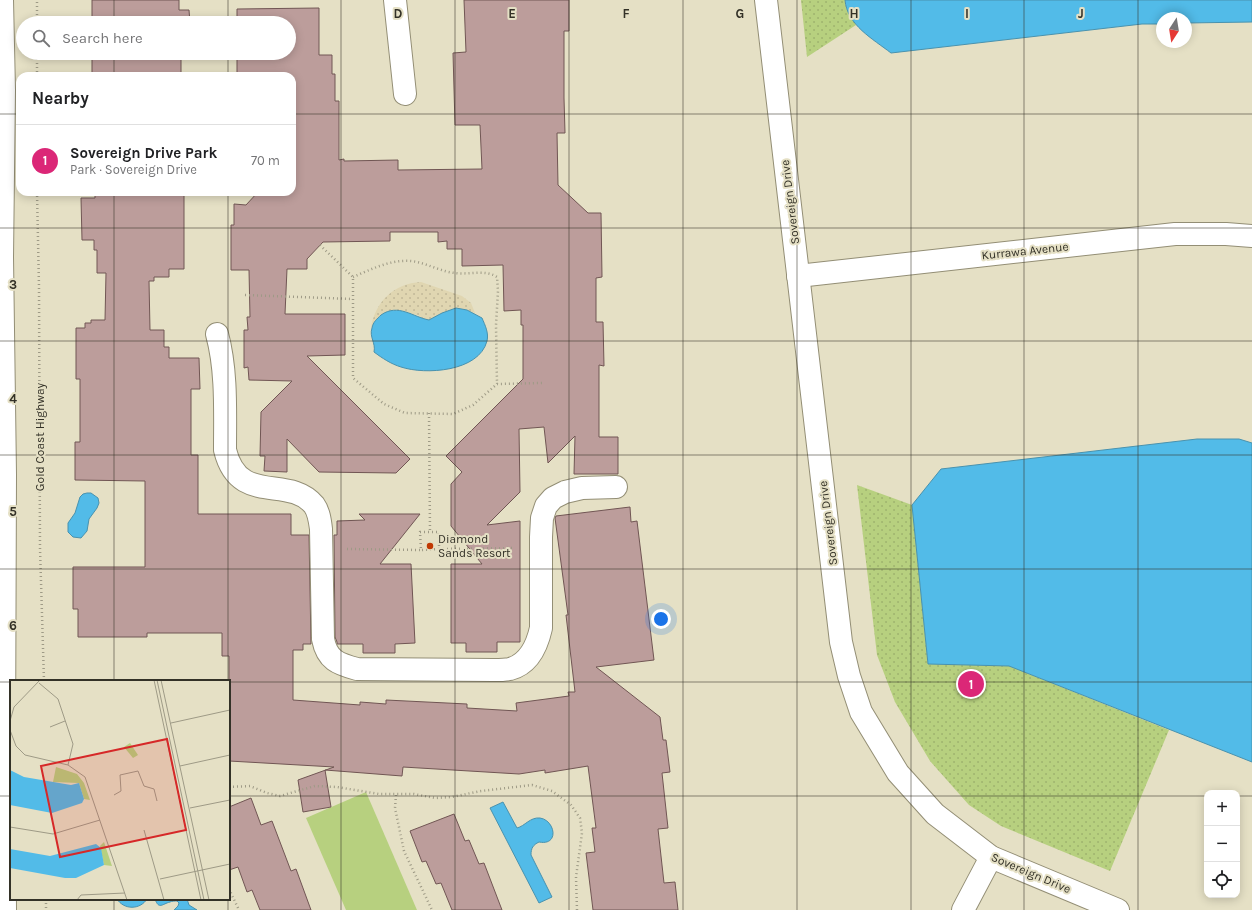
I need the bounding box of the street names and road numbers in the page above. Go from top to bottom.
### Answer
street label: Sovereign Drive [778,159,802,245]
street label: Kurrawa Avenue [981,239,1069,263]
street label: Gold Coast Highway [33,382,47,491]
street label: Sovereign Drive [816,480,840,566]
street label: Sovereign Drive [989,850,1073,896]

